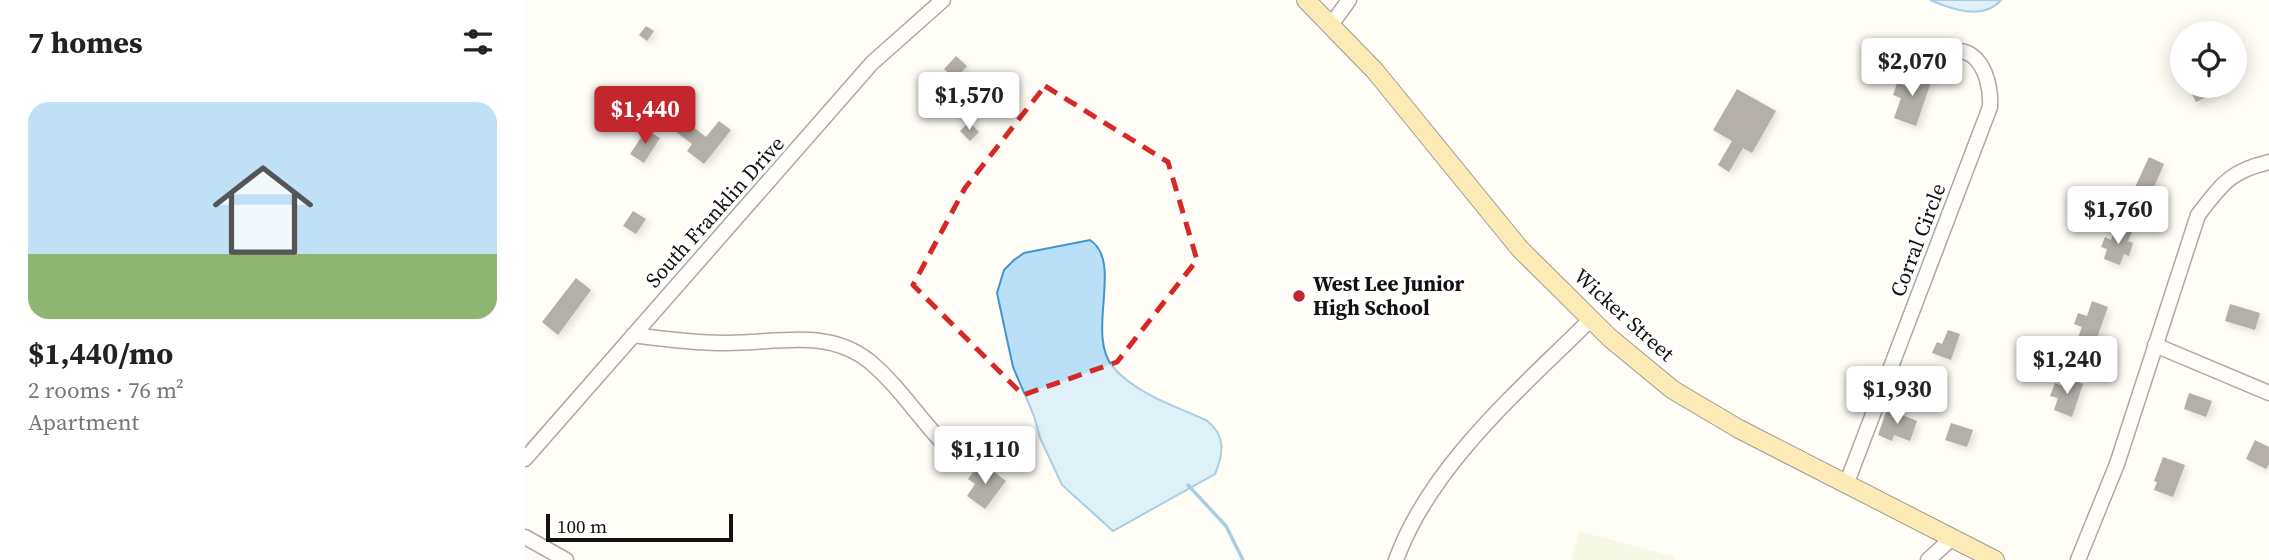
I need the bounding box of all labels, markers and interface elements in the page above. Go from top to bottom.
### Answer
map controls [2170,21,2247,98]
button: locate [2170,21,2247,98]
text: 7 homes [28,22,143,63]
icon: filters [459,23,497,61]
pin: $2,070 [1855,38,1969,98]
text: $2,070 [1877,45,1947,77]
pin: $1,570 [912,72,1026,132]
text: $1,570 [934,79,1004,111]
pin: $1,440 [588,86,702,146]
text: $1,440 [610,93,680,125]
street label: South Franklin Drive [639,130,791,294]
icon: home [200,147,326,273]
street label: Corral Circle [1883,179,1952,301]
pin: $1,760 [2061,187,2175,246]
text: $1,760 [2083,193,2153,225]
street label: Wicker Street [1568,262,1681,368]
place label: West Lee Junior High School [1313,269,1465,322]
marker: West Lee Junior High School [1291,288,1307,304]
text: $1,440/mo [28,333,173,374]
pin: $1,240 [2010,336,2124,396]
text: $1,240 [2032,343,2102,375]
pin: $1,930 [1840,366,1954,426]
text: $1,930 [1862,373,1932,405]
text: 2 rooms · 76 m² [28,374,184,406]
text: Apartment [28,406,139,438]
pin: $1,110 [928,426,1042,486]
text: $1,110 [950,433,1020,465]
scale bar [546,511,733,543]
text: 100 m [557,513,607,539]

